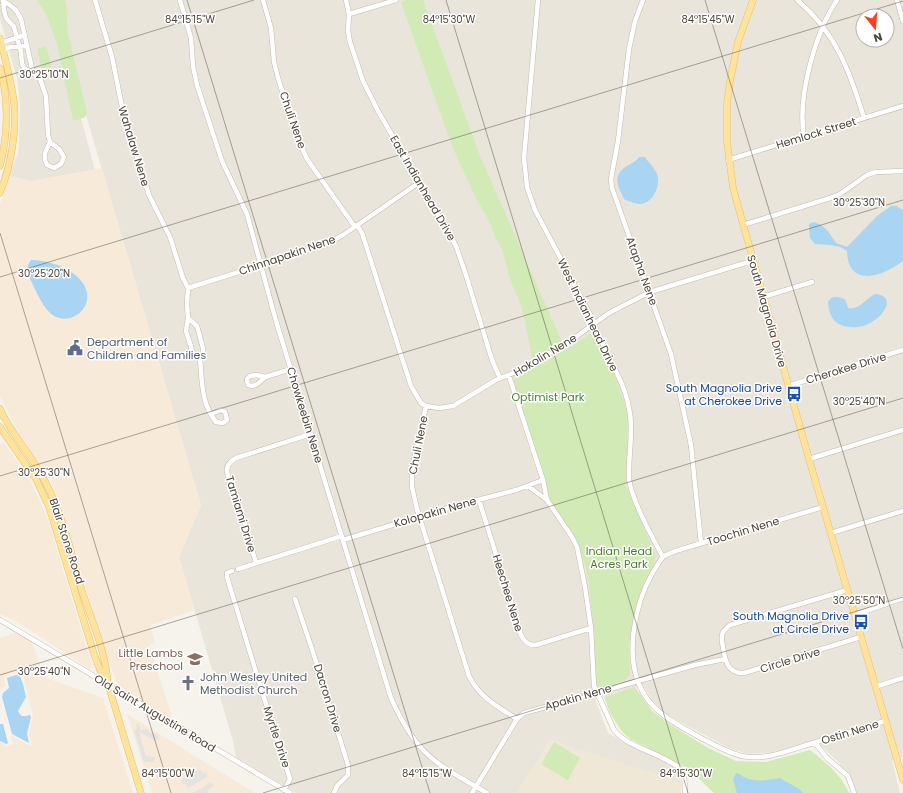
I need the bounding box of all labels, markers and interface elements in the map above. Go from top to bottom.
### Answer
north arrow [855,8,895,48]
text: 84°15'15"W [165,12,215,27]
text: 84°15'30"W [423,12,476,27]
text: 84°15'45"W [681,12,735,27]
text: N [872,29,884,46]
text: 30°25'10"N [19,67,69,82]
street label: Chuli Nene [276,89,310,151]
street label: Wahalaw Nene [114,104,154,188]
street label: Hemlock Street [774,113,858,153]
street label: East Indianhead Drive [386,132,460,244]
text: 30°25'30"N [833,195,885,210]
street label: Chinnapakin Nene [236,231,338,279]
street label: Atapha Nene [622,234,662,308]
street label: South Magnolia Drive [743,253,791,369]
street label: West Indianhead Drive [554,256,622,374]
text: 30°25'20"N [18,266,70,281]
street label: Hokolin Nene [510,330,580,380]
place label: Department of Children and Families [87,334,206,363]
public building icon: Department of Children and Families [66,339,84,357]
street label: Cherokee Drive [804,348,888,388]
street label: Chowkeebin Nene [283,365,327,465]
place label: South Magnolia Drive at Cherokee Drive [666,380,782,409]
bus stop icon: South Magnolia Drive at Cherokee Drive [785,385,803,403]
park label: Optimist Park [511,389,585,405]
text: 30°25'40"N [833,394,885,409]
street label: Chuli Nene [404,414,432,476]
text: 30°25'30"N [18,465,70,480]
street label: Tamiami Drive [222,474,260,554]
street label: Kolopakin Nene [392,493,478,531]
street label: Blair Stone Road [46,496,88,586]
street label: Toochin Nene [705,512,781,550]
park label: Indian Head Acres Park [586,543,652,572]
street label: Heechee Nene [489,552,527,634]
text: 30°25'50"N [833,593,885,608]
place label: South Magnolia Drive at Circle Drive [733,608,849,637]
bus stop icon: South Magnolia Drive at Circle Drive [852,613,870,631]
street label: Circle Drive [758,643,822,677]
place label: Little Lambs Preschool [118,645,183,674]
school or university icon: Little Lambs Preschool [186,650,204,668]
street label: Dacron Drive [310,662,346,734]
text: 30°25'40"N [18,664,70,679]
place label: John Wesley United Methodist Church [200,669,307,698]
street label: Old Saint Augustine Road [91,670,219,756]
church icon: John Wesley United Methodist Church [179,674,197,692]
street label: Apakin Nene [543,680,614,714]
street label: Myrtle Drive [260,704,295,770]
street label: Ostin Nene [819,716,881,748]
text: 84°15'00"W [141,766,195,781]
text: 84°15'15"W [402,766,452,781]
text: 84°15'30"W [660,766,713,781]

